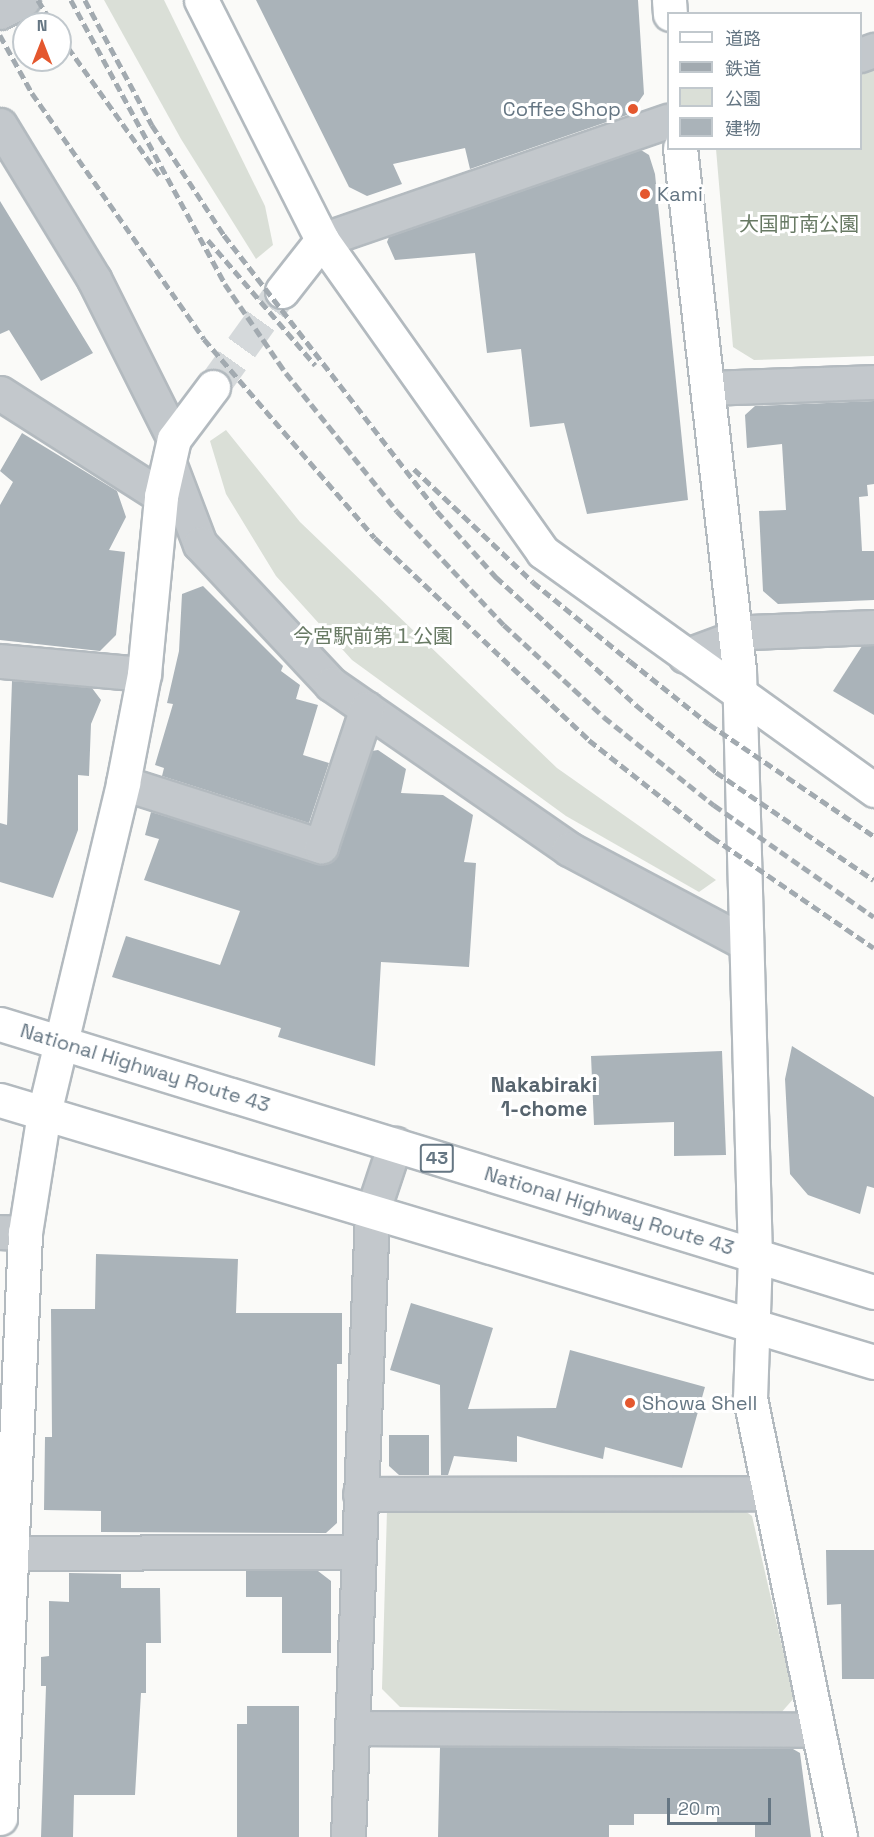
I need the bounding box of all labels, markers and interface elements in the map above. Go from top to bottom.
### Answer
north arrow [12,12,72,72]
legend [667,12,862,150]
text: N [37,15,47,36]
text: 道路 [725,27,761,50]
text: 鉄道 [725,57,761,80]
text: 公園 [725,87,761,110]
place label: Coffee Shop [503,97,621,121]
marker: Coffee Shop [626,102,640,116]
text: 建物 [725,117,761,140]
place label: Kami [657,182,703,206]
marker: Kami [638,187,652,201]
park label: 大国町南公園 [739,212,859,236]
park label: 今宮駅前第１公園 [293,624,453,648]
street label: National Highway Route 43 [17,1019,273,1117]
district label: Nakabiraki 1-chome [491,1072,597,1122]
road number: 43 [419,1143,455,1173]
street label: National Highway Route 43 [481,1162,737,1260]
place label: Showa Shell [642,1391,757,1415]
marker: Showa Shell [623,1396,637,1410]
scale bar [670,1786,774,1824]
text: 20 m [678,1797,721,1820]

